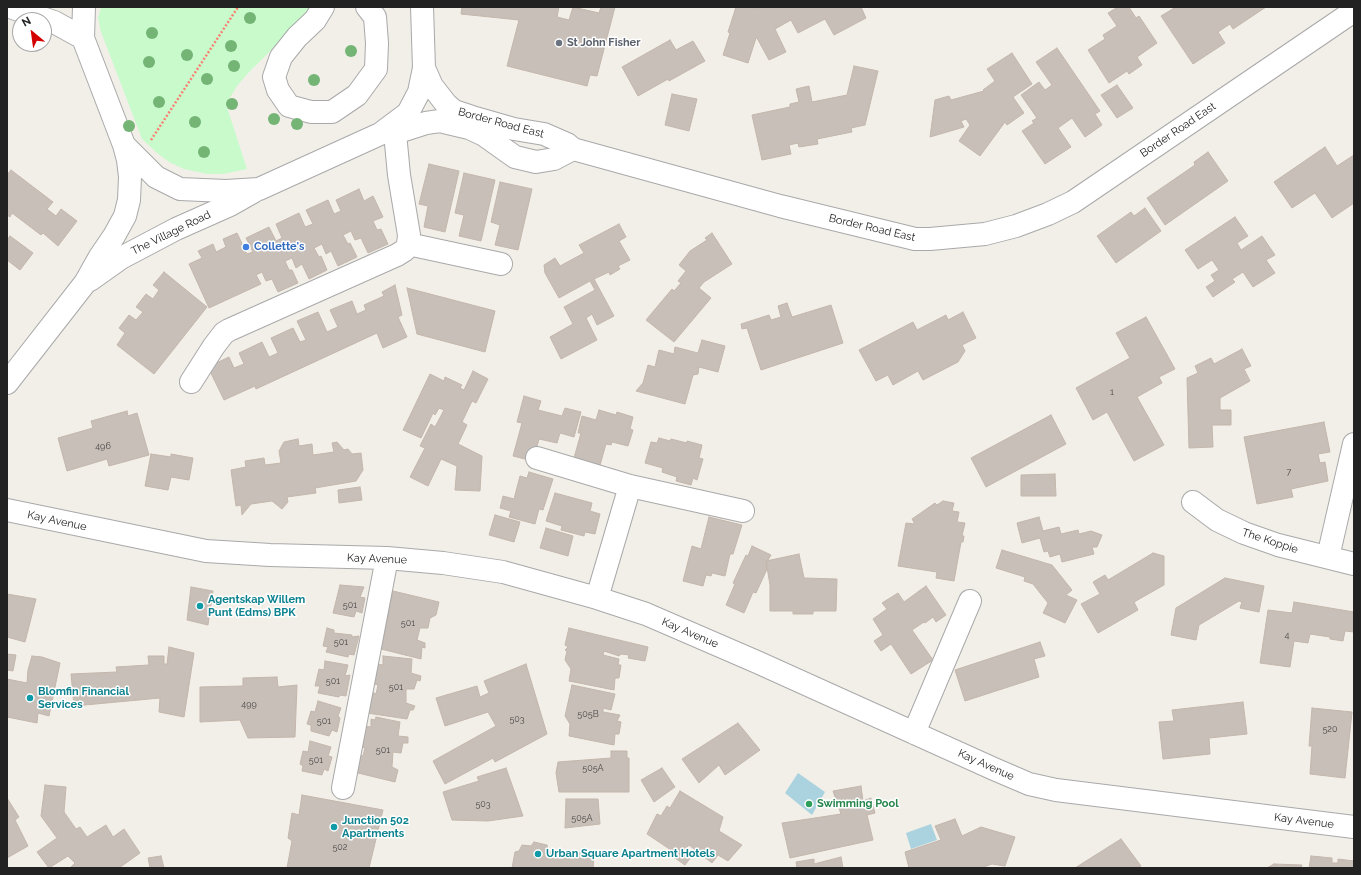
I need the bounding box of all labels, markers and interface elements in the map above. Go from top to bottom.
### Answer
north arrow [12,12,52,52]
text: N [20,14,33,30]
place label: St John Fisher [567,36,640,50]
marker: St John Fisher [554,38,564,48]
street label: Border Road East [1138,100,1218,160]
street label: Border Road East [457,105,545,141]
street label: The Village Road [129,208,213,258]
street label: Border Road East [827,212,917,244]
place label: Collette's [254,240,304,254]
marker: Collette's [241,242,251,252]
house number: 1 [1110,387,1114,397]
house number: 496 [95,441,111,451]
house number: 7 [1287,467,1291,477]
street label: Kay Avenue [26,508,88,534]
street label: The Koppie [1240,526,1300,556]
street label: Kay Avenue [347,551,407,567]
place label: Agentskap Willem Punt (Edms) BPK [208,593,305,619]
house number: 501 [343,600,357,610]
marker: Agentskap Willem Punt (Edms) BPK [195,601,205,611]
street label: Kay Avenue [660,615,720,651]
house number: 501 [401,618,415,628]
house number: 4 [1285,630,1289,640]
house number: 501 [334,637,348,647]
house number: 501 [326,676,340,686]
house number: 501 [389,682,403,692]
place label: Blomfin Financial Services [38,685,129,711]
marker: Blomfin Financial Services [25,693,35,703]
house number: 499 [241,699,257,709]
house number: 505B [577,709,599,719]
house number: 503 [509,714,525,724]
house number: 501 [317,716,331,726]
house number: 520 [1322,724,1338,734]
house number: 501 [376,745,390,755]
street label: Kay Avenue [956,747,1016,783]
house number: 501 [309,755,323,765]
house number: 505A [582,763,604,773]
place label: Swimming Pool [817,797,899,811]
house number: 503 [475,799,491,809]
marker: Swimming Pool [804,799,814,809]
street label: Kay Avenue [1273,811,1335,831]
house number: 505A [571,813,593,823]
place label: Junction 502 Apartments [342,814,409,840]
marker: Junction 502 Apartments [329,822,339,832]
house number: 502 [332,842,348,852]
place label: Urban Square Apartment Hotels [546,847,715,861]
marker: Urban Square Apartment Hotels [533,849,543,859]

